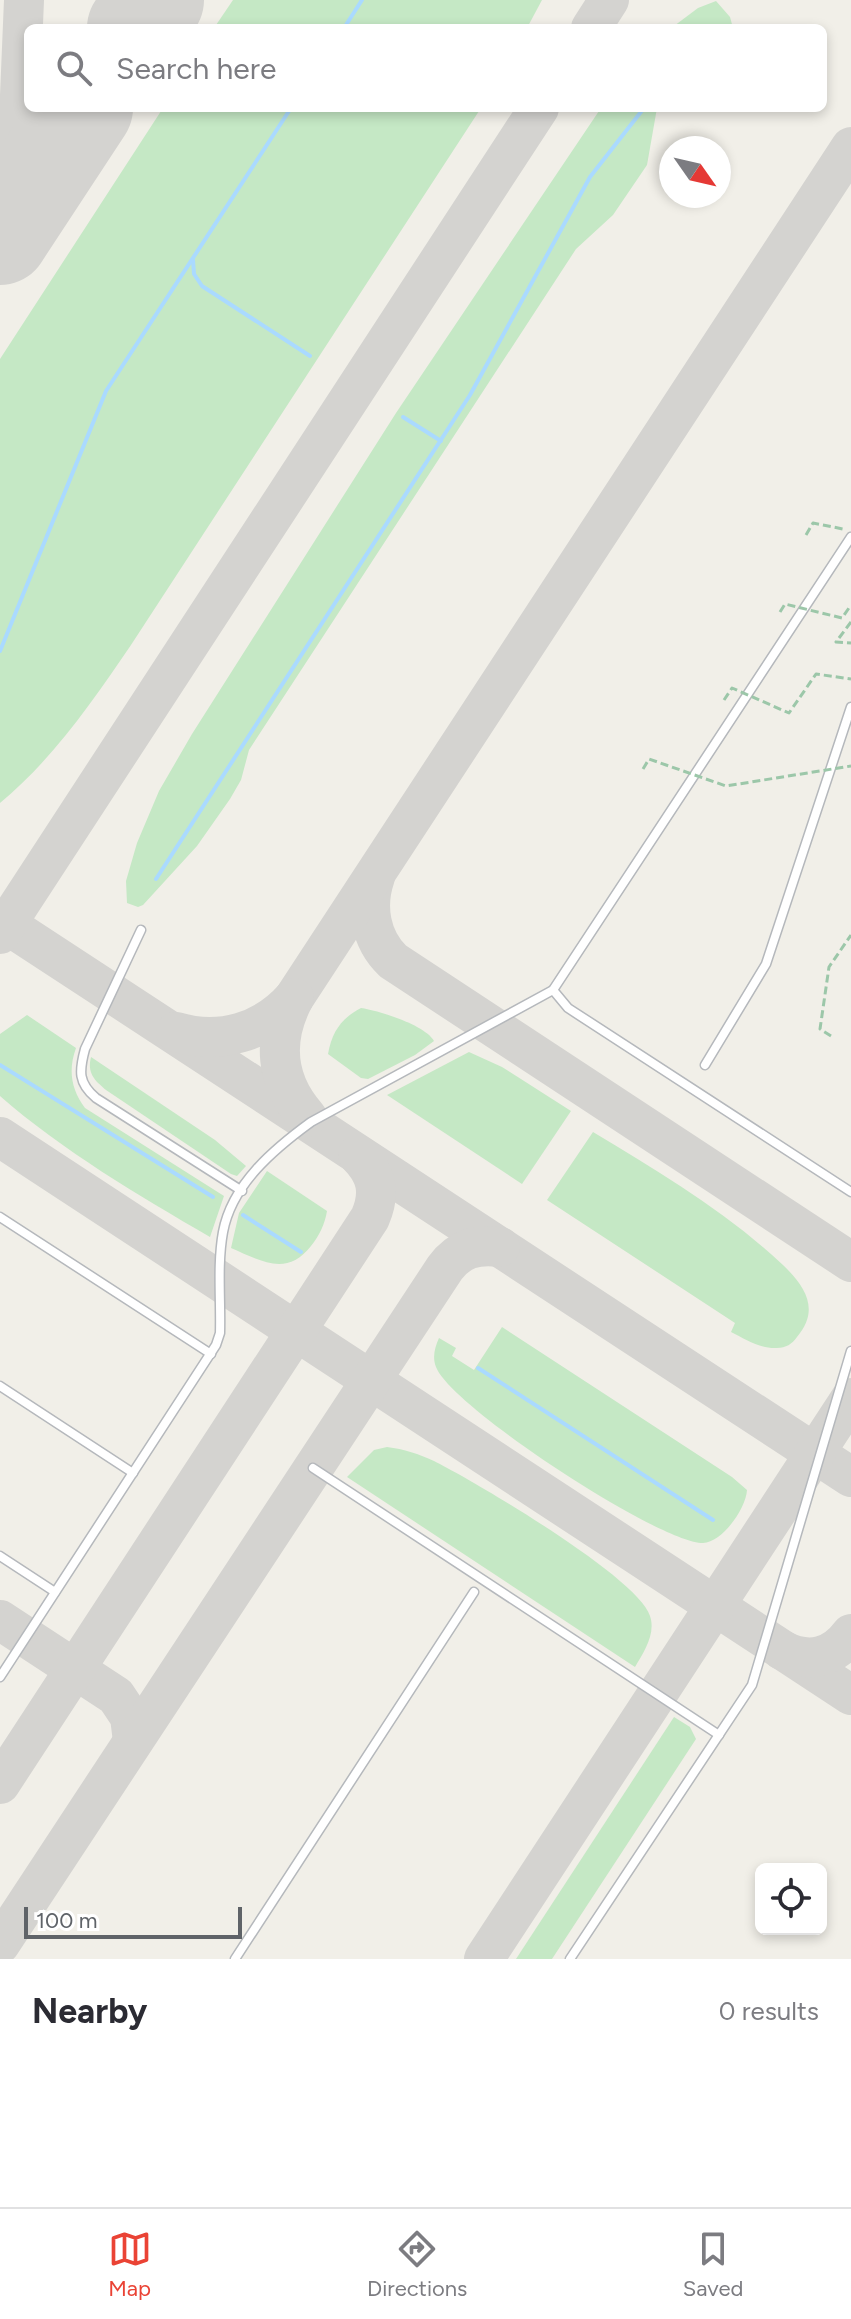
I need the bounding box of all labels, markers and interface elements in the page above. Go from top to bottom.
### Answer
search box [24,24,827,112]
icon: search [52,46,96,90]
text: Search here [116,50,276,87]
north arrow [659,136,731,208]
map controls [755,1863,827,1935]
button: locate [755,1863,827,1935]
scale bar [24,1903,242,1939]
text: 100 m [36,1907,97,1934]
text: Nearby [32,1991,147,2032]
text: 0 results [719,1995,819,2027]
tab: Map [108,2227,152,2302]
tab: Directions [367,2227,467,2302]
tab: Saved [683,2227,743,2302]

